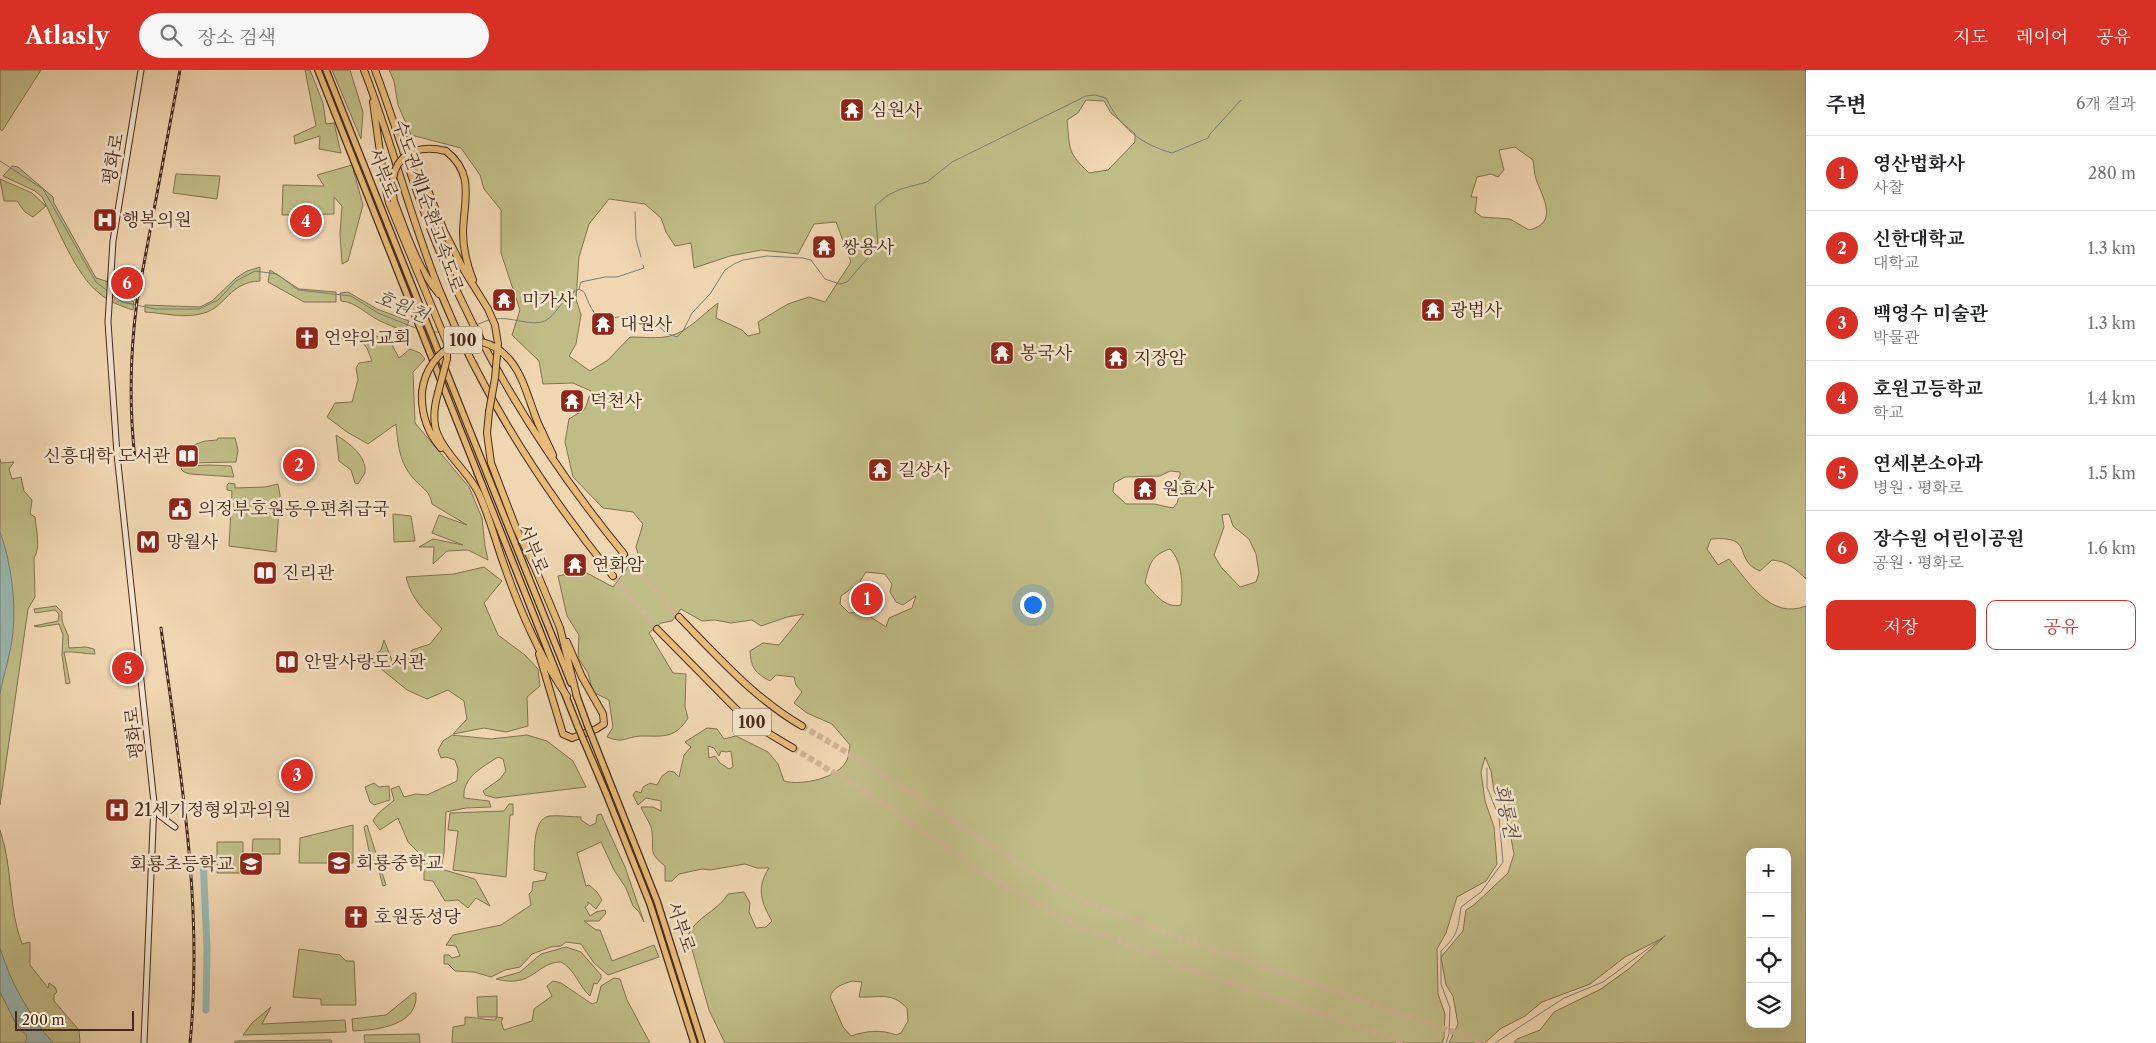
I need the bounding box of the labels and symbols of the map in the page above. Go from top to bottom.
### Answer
temple icon: 심원사 [839,97,865,123]
place label: 심원사 [870,99,923,121]
street label: 수도권제1순환고속도로 [388,117,468,295]
street label: 평화로 [98,131,128,187]
street label: 서부로 [363,145,403,201]
pin: 4 [290,202,322,240]
hospital icon: 행복의원 [92,207,118,233]
place label: 행복의원 [122,209,192,231]
temple icon: 쌍용사 [811,234,837,260]
place label: 쌍용사 [842,236,895,258]
pin: 6 [111,264,143,302]
water label: 호원천 [372,285,433,328]
temple icon: 미가사 [491,287,517,313]
place label: 미가사 [522,289,575,311]
temple icon: 광법사 [1420,297,1446,323]
place label: 광법사 [1450,299,1503,321]
temple icon: 대원사 [590,311,616,337]
place label: 대원사 [620,313,673,335]
church icon: 언약의교회 [294,325,320,351]
road number: 100 [444,326,482,354]
place label: 언약의교회 [324,327,411,349]
temple icon: 봉국사 [989,340,1015,366]
place label: 봉국사 [1020,342,1073,364]
temple icon: 지장암 [1103,345,1129,371]
place label: 지장암 [1134,347,1187,369]
temple icon: 덕천사 [559,388,585,414]
place label: 덕천사 [590,390,643,412]
library icon: 신흥대학 도서관 [174,443,200,469]
place label: 신흥대학 도서관 [43,445,171,467]
pin: 2 [283,446,315,484]
temple icon: 길상사 [867,457,893,483]
place label: 길상사 [898,459,951,481]
temple icon: 원효사 [1132,476,1158,502]
place label: 원효사 [1162,478,1215,500]
public building icon: 의정부호원동우편취급국 [167,496,193,522]
place label: 의정부호원동우편취급국 [198,498,389,520]
street label: 서부로 [513,521,553,577]
metro station icon: 망월사 [135,529,161,555]
place label: 망월사 [166,531,219,553]
temple icon: 연화암 [562,552,588,578]
place label: 연화암 [592,554,645,576]
library icon: 진리관 [252,560,278,586]
place label: 진리관 [282,562,335,584]
pin: 1 [851,580,883,618]
your location [1020,592,1046,618]
pin: 5 [112,649,144,687]
library icon: 안말사랑도서관 [274,649,300,675]
place label: 안말사랑도서관 [304,651,426,673]
street label: 평화로 [120,706,148,760]
road number: 100 [733,708,771,736]
pin: 3 [281,756,313,794]
water label: 회룡천 [1490,782,1524,842]
hospital icon: 21세기정형외과의원 [104,797,130,823]
place label: 21세기정형외과의원 [134,799,291,821]
school or university icon: 회룡중학교 [326,850,352,876]
school or university icon: 회룡초등학교 [238,851,264,877]
place label: 회룡중학교 [356,852,444,874]
place label: 회룡초등학교 [130,853,235,875]
street label: 서부로 [662,899,700,955]
church icon: 호원동성당 [343,904,369,930]
place label: 호원동성당 [374,906,462,928]
scale bar [15,1008,134,1031]

